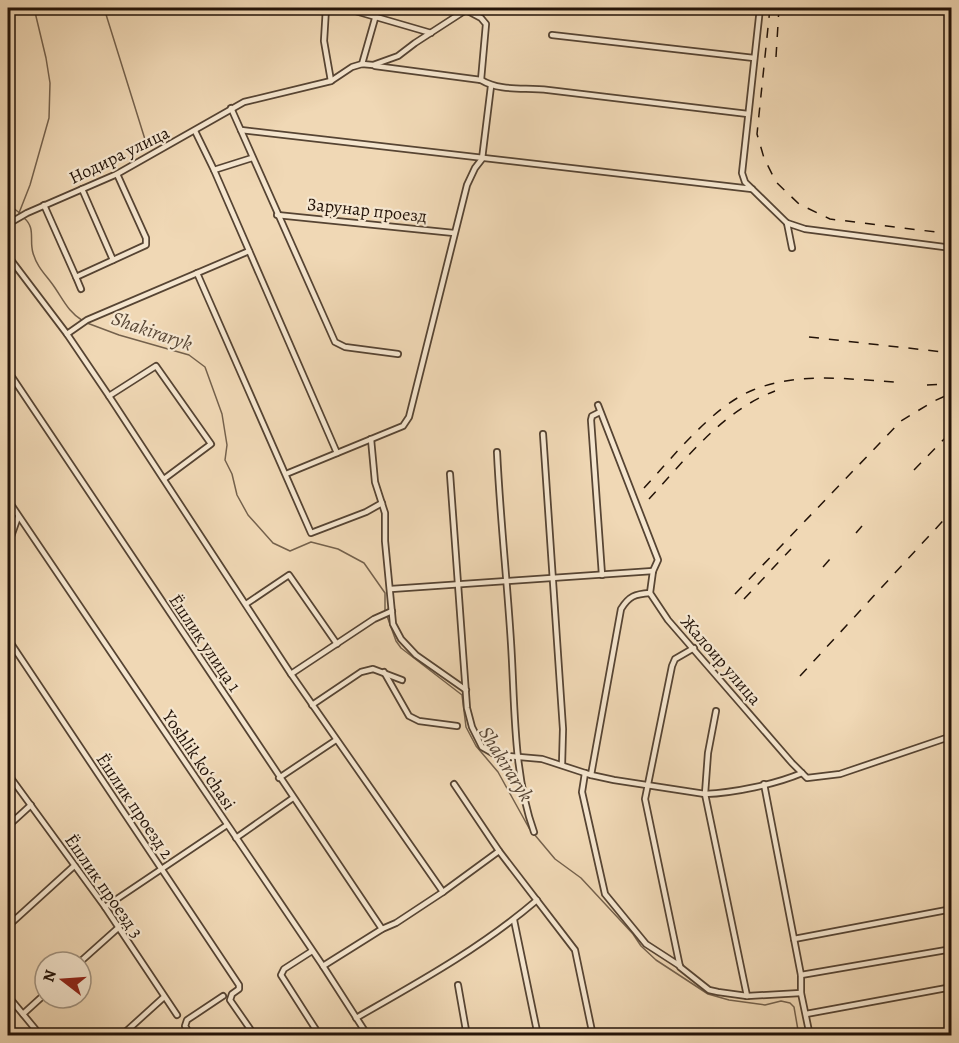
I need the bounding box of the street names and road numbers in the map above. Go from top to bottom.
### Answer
street label: Нодира улица [65,120,174,190]
street label: Зарунар проезд [306,192,428,228]
street label: Ёшлик улица 1 [163,589,247,697]
street label: Жалоир улица [675,610,767,711]
street label: Yoshlik koʻchasi [156,705,241,815]
street label: Ёшлик проезд 2 [91,748,180,864]
street label: Ёшлик проезд 3 [59,829,149,943]

